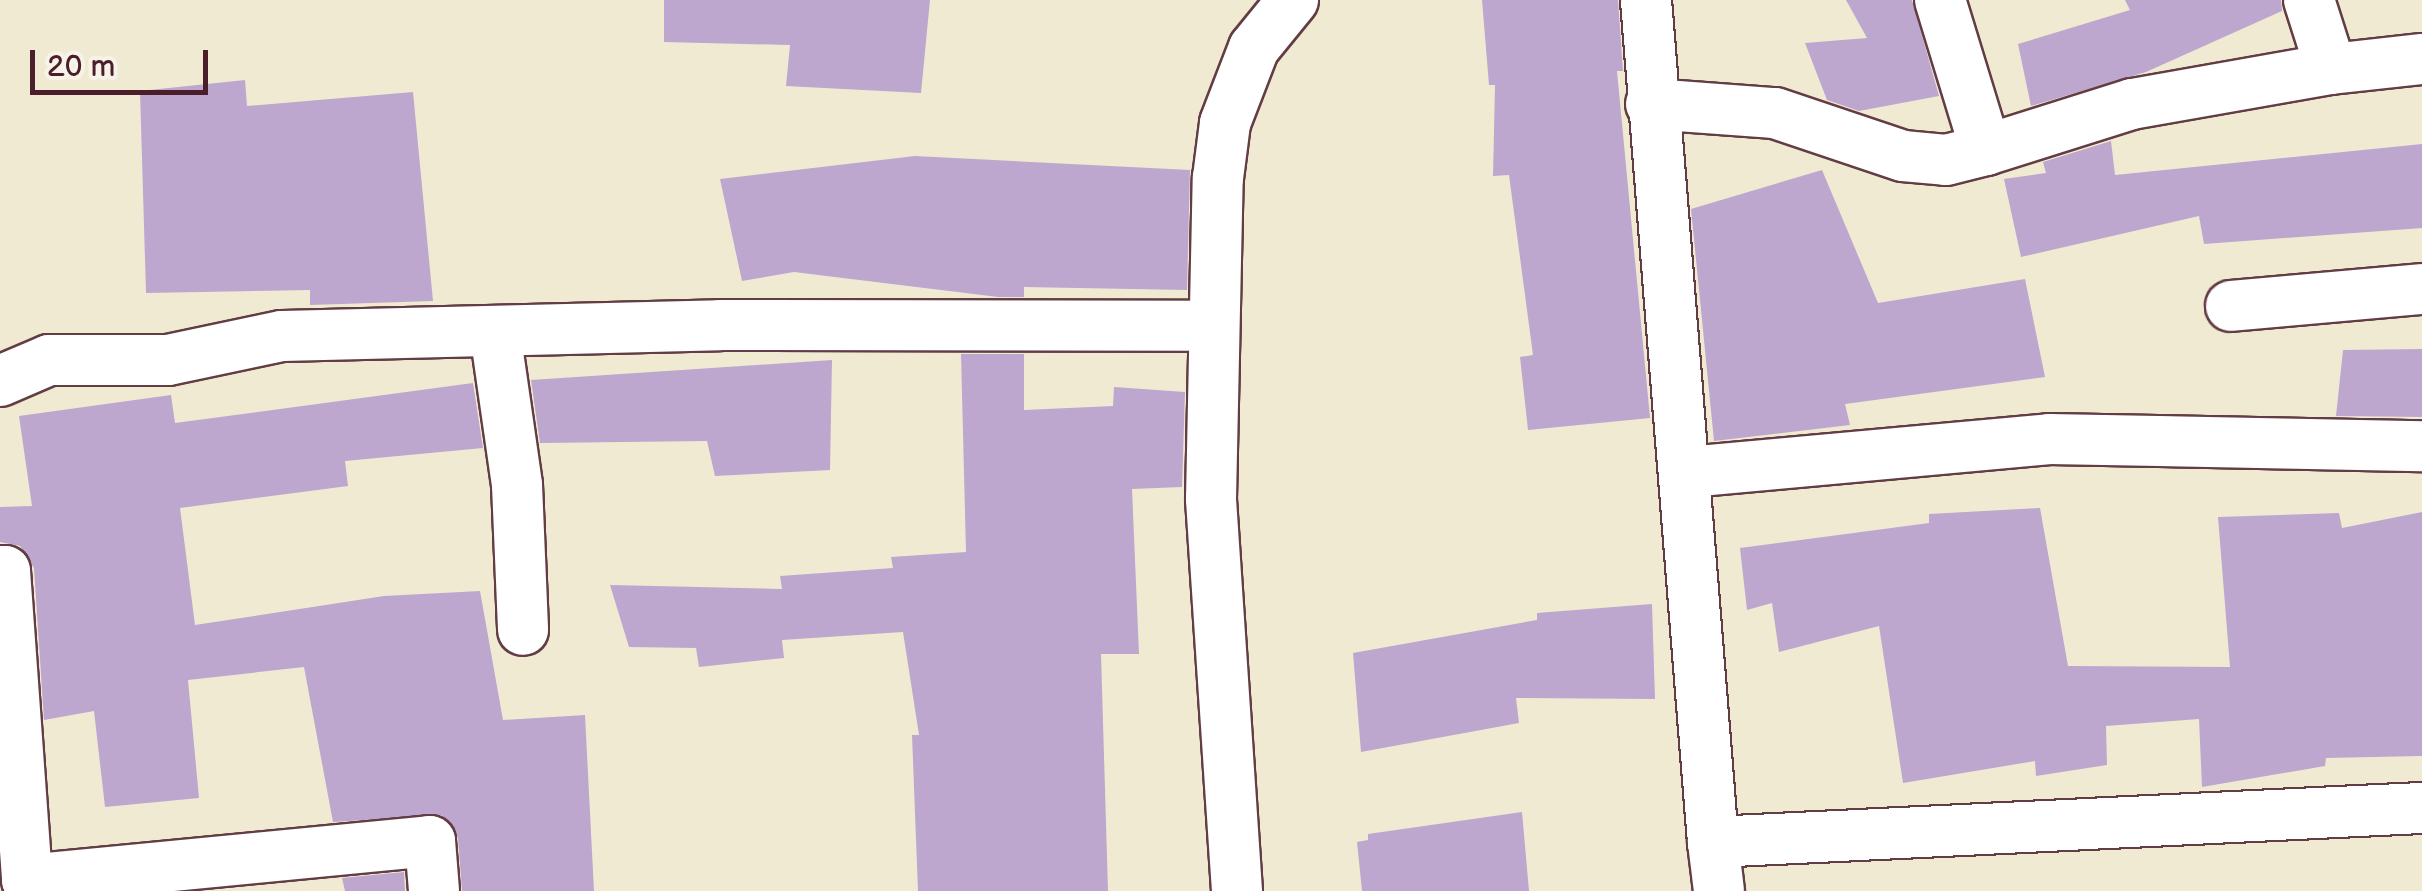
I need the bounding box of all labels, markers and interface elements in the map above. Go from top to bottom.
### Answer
scale bar [35,30,212,92]
text: 20 m [47,49,115,85]

